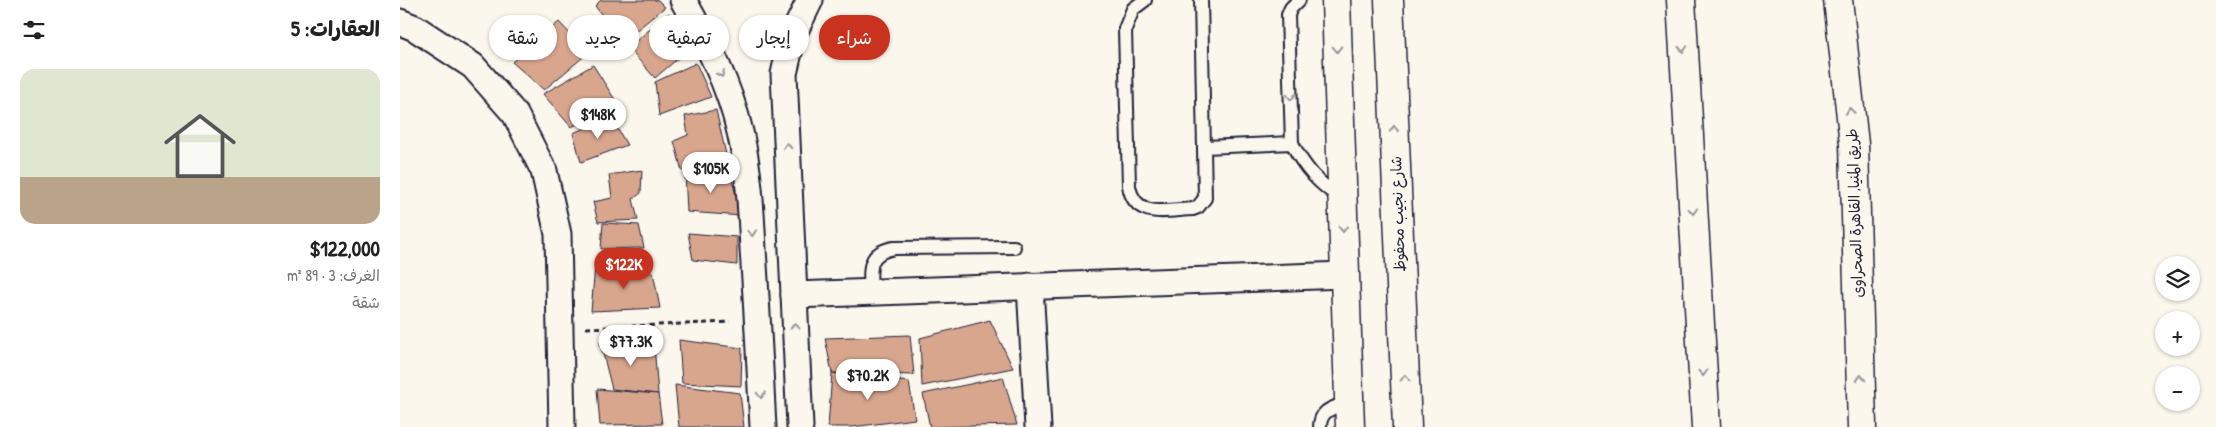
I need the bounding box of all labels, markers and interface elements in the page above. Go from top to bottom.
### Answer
text: العقارات: 5 [291,14,380,43]
chip: شقة [489,15,557,60]
chip: جديد [567,15,639,60]
chip: تصفية [649,15,729,60]
chip: إيجار [739,15,809,60]
chip: شراء [819,15,890,60]
icon: filters [20,16,48,44]
one-way arrow [1332,45,1343,53]
one-way arrow [1678,45,1689,53]
one-way arrow [715,69,726,78]
one-way arrow [1285,93,1296,101]
pin: $148K [563,98,633,140]
icon: home [155,101,245,191]
text: $148K [580,103,616,125]
one-way arrow [1845,107,1856,115]
one-way arrow [1389,124,1400,132]
street label: طريق المنيا, القاهرة الصحراوى [1841,128,1868,298]
one-way arrow [782,142,793,150]
pin: $105K [676,152,746,194]
street label: شارع نجيب محفوظ [1385,156,1410,272]
text: $105K [693,157,729,179]
one-way arrow [1688,207,1699,215]
one-way arrow [1337,225,1348,233]
one-way arrow [747,229,758,237]
text: $122,000 [310,234,380,263]
pin: $122K [589,248,659,290]
text: $122K [605,253,643,275]
map controls [2155,256,2200,411]
button: layers [2155,256,2200,301]
text: الغرف: 3 · 89 m² [287,264,380,286]
text: شقة [352,291,380,313]
button: + [2155,311,2200,356]
one-way arrow [790,322,801,330]
pin: $77.3K [590,324,672,367]
text: $77.3K [610,330,652,352]
pin: $70.2K [827,358,909,401]
text: $70.2K [847,364,889,386]
button: − [2155,366,2200,411]
one-way arrow [1697,369,1708,377]
one-way arrow [1399,374,1410,382]
one-way arrow [1856,374,1866,382]
one-way arrow [756,391,767,399]

